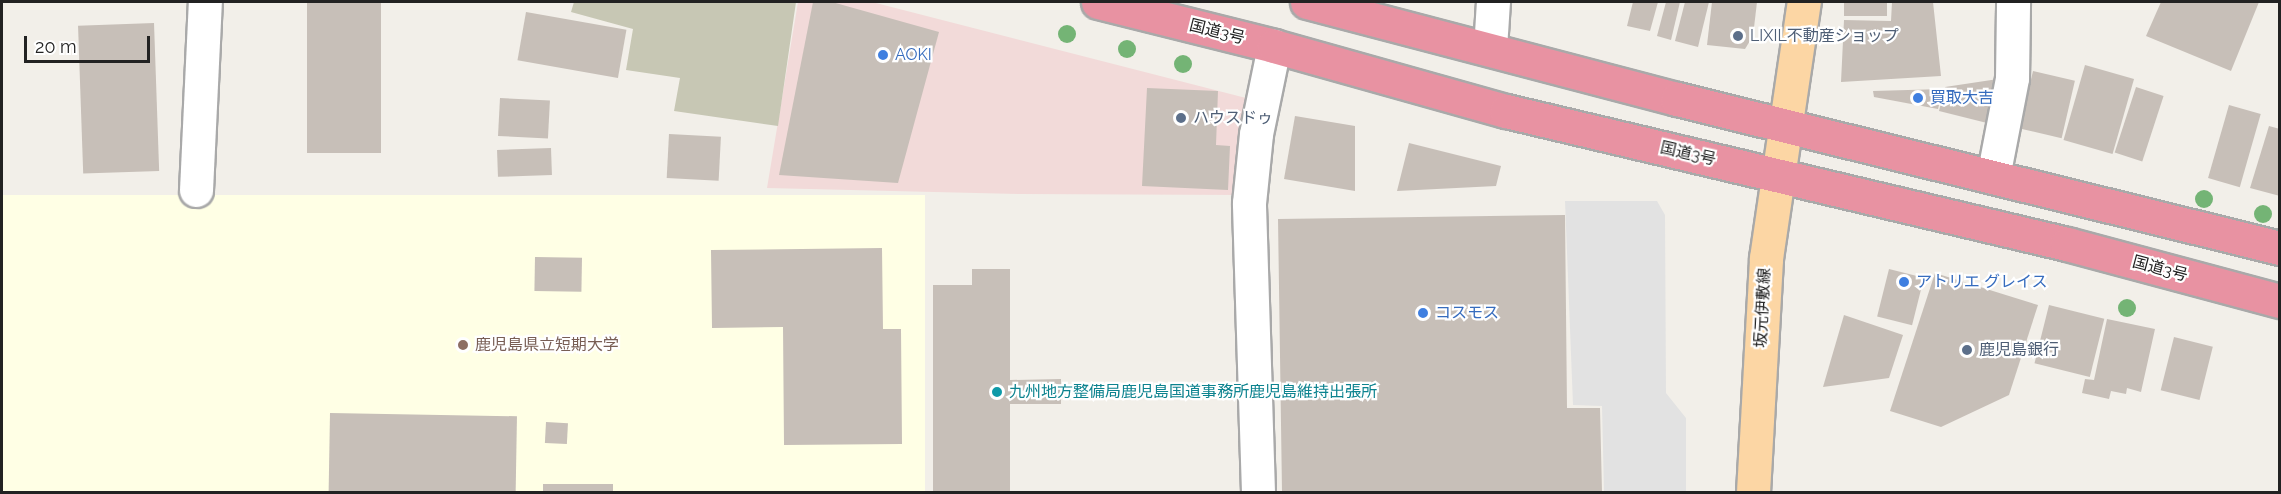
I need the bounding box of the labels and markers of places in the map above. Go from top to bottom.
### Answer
place label: LIXIL不動産ショップ [1750,26,1899,46]
marker: LIXIL不動産ショップ [1731,29,1745,43]
place label: AOKI [895,45,932,65]
marker: AOKI [876,48,890,62]
place label: 買取大吉 [1930,88,1994,108]
marker: 買取大吉 [1911,91,1925,105]
place label: ハウスドゥ [1193,108,1273,128]
marker: ハウスドゥ [1174,111,1188,125]
place label: アトリエ グレイス [1916,272,2048,292]
marker: アトリエ グレイス [1897,275,1911,289]
place label: コスモス [1435,303,1499,323]
marker: コスモス [1416,306,1430,320]
place label: 鹿児島県立短期大学 [475,335,619,355]
marker: 鹿児島県立短期大学 [456,338,470,352]
place label: 鹿児島銀行 [1979,340,2059,360]
marker: 鹿児島銀行 [1960,343,1974,357]
place label: 九州地方整備局鹿児島国道事務所鹿児島維持出張所 [1009,382,1377,402]
marker: 九州地方整備局鹿児島国道事務所鹿児島維持出張所 [990,385,1004,399]

